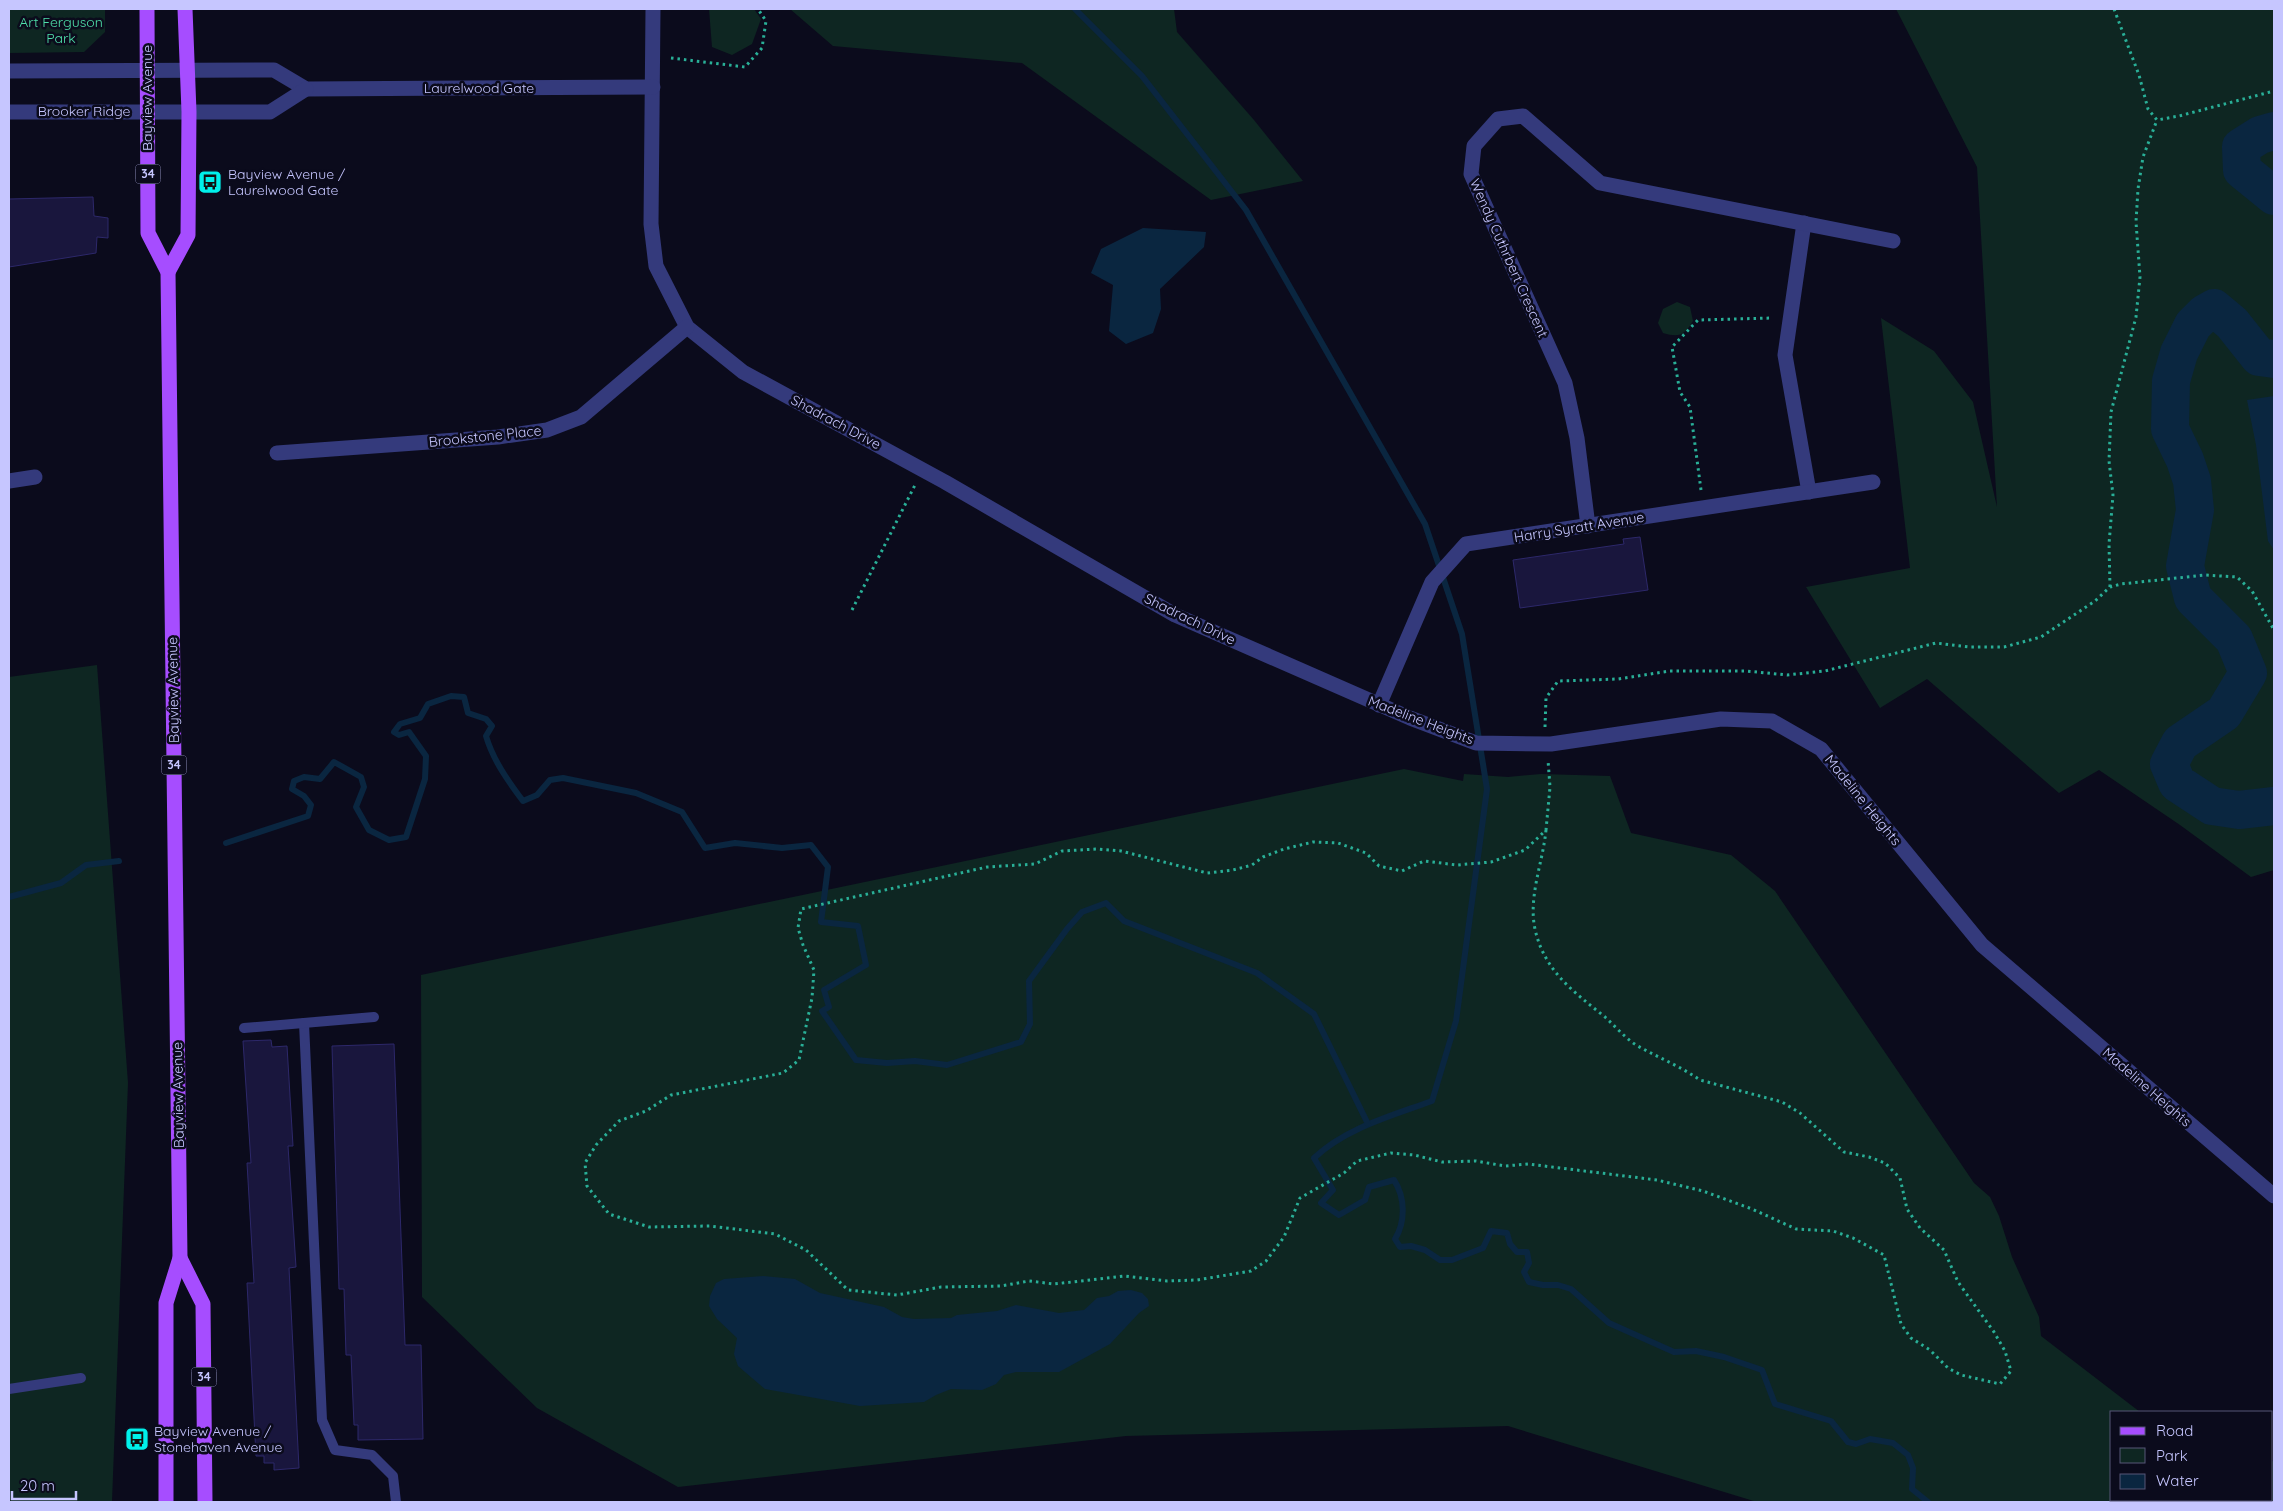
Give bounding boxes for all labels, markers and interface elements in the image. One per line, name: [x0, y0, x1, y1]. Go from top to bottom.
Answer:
park label: Art Ferguson Park: [19, 13, 103, 47]
street label: Bayview Avenue: [138, 45, 156, 151]
street label: Laurelwood Gate: [424, 79, 534, 97]
street label: Brooker Ridge: [38, 102, 130, 120]
road number: 34: [136, 164, 160, 183]
place label: Bayview Avenue / Laurelwood Gate: [228, 165, 346, 199]
bus stop icon: Bayview Avenue / Laurelwood Gate: [197, 169, 223, 195]
street label: Wendy Cuthrbert Crescent: [1466, 176, 1552, 340]
street label: Shadrach Drive: [788, 391, 884, 453]
street label: Brookstone Place: [428, 421, 542, 451]
street label: Harry Syratt Avenue: [1512, 508, 1646, 546]
street label: Shadrach Drive: [1141, 589, 1239, 649]
street label: Bayview Avenue: [163, 637, 183, 743]
street label: Madeline Heights: [1366, 692, 1476, 748]
street label: Madeline Heights: [1821, 751, 1905, 849]
road number: 34: [162, 756, 186, 774]
street label: Bayview Avenue: [168, 1042, 188, 1148]
street label: Madeline Heights: [2099, 1044, 2195, 1130]
road number: 34: [192, 1368, 216, 1386]
legend: [2110, 1411, 2273, 1501]
text: Road: [2156, 1421, 2193, 1440]
place label: Bayview Avenue / Stonehaven Avenue: [154, 1422, 282, 1456]
bus stop icon: Bayview Avenue / Stonehaven Avenue: [124, 1426, 150, 1452]
text: Park: [2156, 1446, 2188, 1465]
scale bar: [12, 1468, 76, 1500]
text: Water: [2156, 1471, 2199, 1490]
text: 20 m: [20, 1476, 55, 1495]

